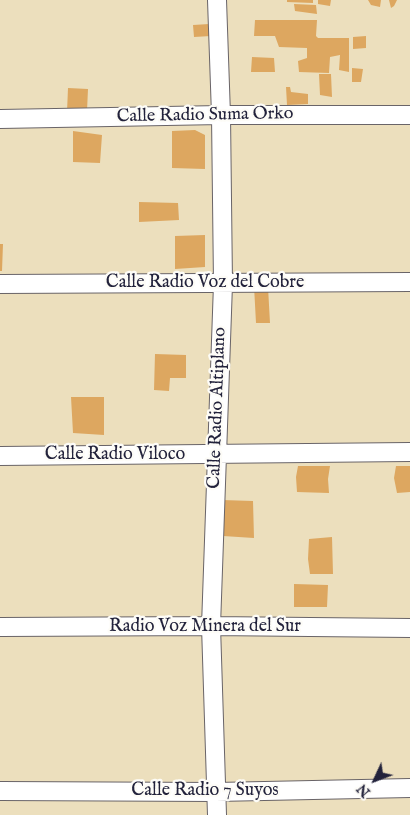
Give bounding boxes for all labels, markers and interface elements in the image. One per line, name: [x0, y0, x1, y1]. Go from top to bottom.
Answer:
street label: Calle Radio Suma Orko: [116, 104, 294, 128]
street label: Calle Radio Voz del Cobre: [106, 272, 304, 294]
street label: Calle Radio Altiplano: [204, 327, 232, 489]
street label: Calle Radio Viloco: [45, 444, 185, 466]
street label: Radio Voz Minera del Sur: [109, 616, 301, 638]
north arrow: [350, 755, 400, 805]
street label: Calle Radio 7 Suyos: [131, 780, 279, 802]
text: N: [353, 780, 375, 801]

